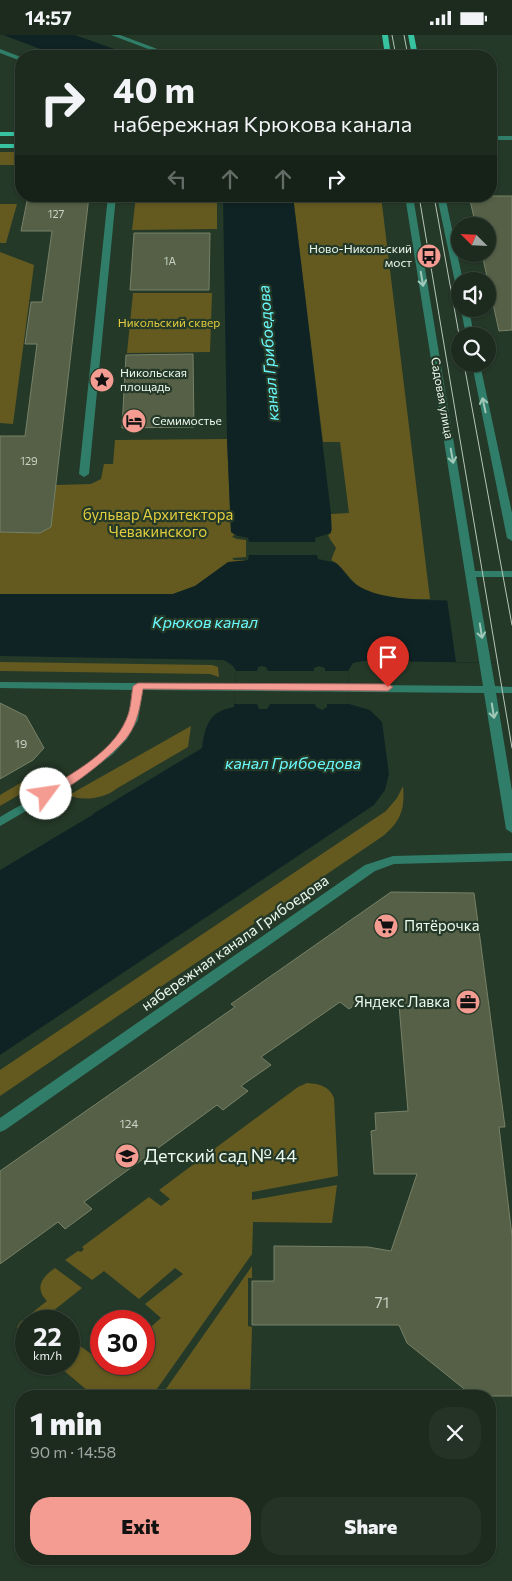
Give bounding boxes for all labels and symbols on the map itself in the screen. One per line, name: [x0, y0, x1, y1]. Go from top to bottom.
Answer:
house number: 127: [48, 207, 64, 220]
north arrow: [451, 217, 496, 263]
place label: Ново-Никольский мост: [309, 241, 412, 269]
bus stop icon: Ново-Никольский мост: [416, 243, 442, 269]
house number: 1А: [164, 254, 177, 267]
one-way arrow: [418, 271, 428, 287]
water label: канал Грибоедова: [253, 284, 282, 422]
park label: Никольский сквер: [118, 315, 220, 329]
street label: Садовая улица: [429, 356, 457, 440]
place label: Никольская площадь: [120, 365, 187, 393]
place icon: Никольская площадь: [89, 367, 115, 393]
one-way arrow: [479, 397, 489, 413]
hotel icon: Семимостье: [121, 408, 147, 434]
place label: Семимостье: [152, 413, 222, 427]
one-way arrow: [448, 448, 458, 464]
house number: 129: [20, 454, 38, 467]
park label: бульвар Архитектора Чевакинского: [83, 505, 233, 540]
water label: Крюков канал: [152, 612, 258, 631]
one-way arrow: [476, 623, 486, 639]
pin: [367, 636, 409, 687]
one-way arrow: [489, 702, 499, 718]
house number: 19: [15, 736, 27, 750]
water label: канал Грибоедова: [225, 753, 361, 772]
position arrow: [19, 767, 71, 819]
street label: набережная канала Грибоедова: [137, 870, 332, 1014]
supermarket icon: Пятёрочка: [373, 913, 399, 939]
place label: Пятёрочка: [404, 916, 479, 934]
office icon: Яндекс Лавка: [455, 989, 481, 1015]
place label: Яндекс Лавка: [354, 992, 450, 1010]
house number: 124: [120, 1116, 138, 1130]
school or university icon: Детский сад № 44: [114, 1143, 140, 1169]
place label: Детский сад № 44: [144, 1144, 297, 1166]
house number: 71: [375, 1293, 389, 1311]
speed limit sign: 30: [90, 1310, 155, 1375]

